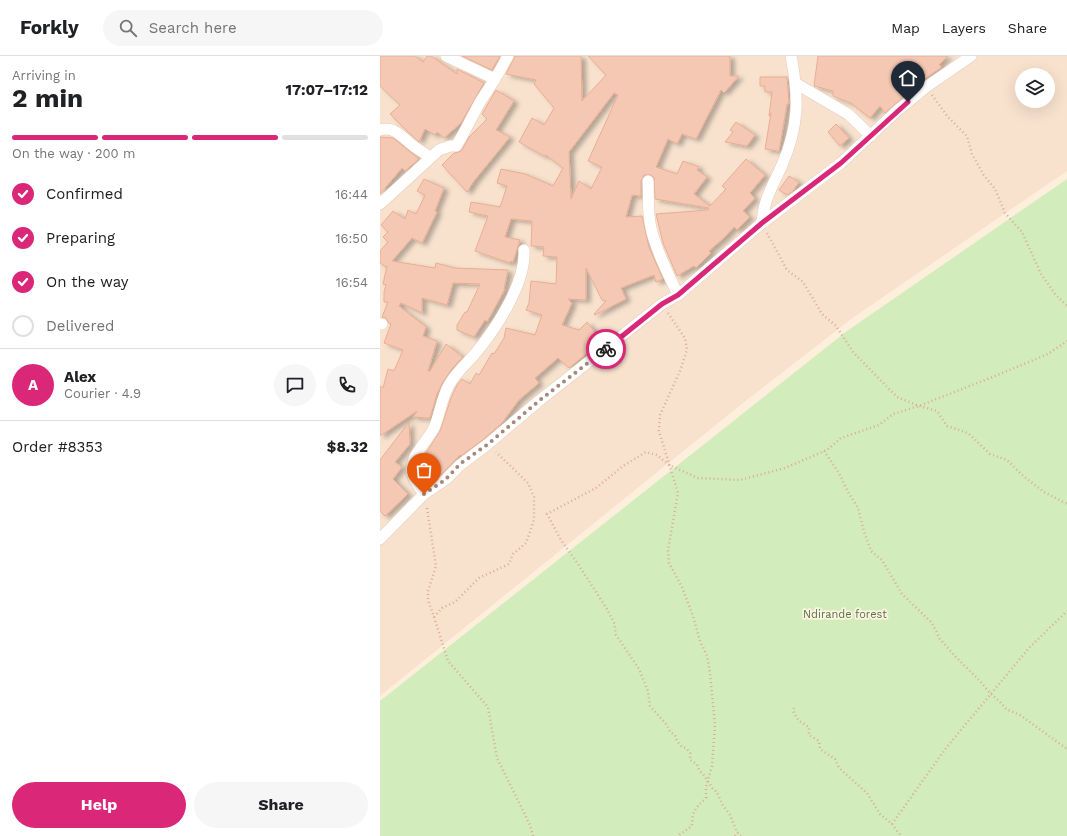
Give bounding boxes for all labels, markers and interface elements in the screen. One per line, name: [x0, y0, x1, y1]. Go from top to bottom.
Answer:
search box: [103, 10, 383, 46]
text: Forkly: [20, 16, 79, 39]
icon: search: [117, 17, 139, 39]
text: Search here: [149, 19, 237, 37]
text: Map: [891, 20, 920, 36]
text: Layers: [942, 20, 986, 36]
text: Share: [1008, 20, 1047, 36]
pin: [891, 61, 925, 102]
icon: home: [897, 67, 919, 89]
text: Arriving in: [12, 68, 76, 83]
map controls: [1015, 68, 1055, 108]
button: layers: [1015, 68, 1055, 108]
text: 17:07–17:12: [286, 81, 368, 99]
text: 2 min: [12, 83, 83, 113]
text: On the way · 200 m: [12, 146, 136, 161]
icon: check: [12, 183, 34, 205]
text: Confirmed: [46, 185, 123, 203]
text: 16:44: [335, 187, 368, 202]
icon: check: [12, 227, 34, 249]
text: Preparing: [46, 229, 115, 247]
text: 16:50: [336, 231, 368, 246]
icon: check: [12, 271, 34, 293]
text: On the way: [46, 273, 128, 291]
text: 16:54: [336, 275, 368, 290]
text: Delivered: [46, 317, 114, 335]
courier: [586, 329, 626, 369]
icon: bike: [595, 338, 617, 360]
button: chat: [274, 364, 316, 406]
button: phone: [326, 364, 368, 406]
text: Alex: [64, 368, 96, 386]
text: A: [28, 376, 38, 394]
text: Courier · 4.9: [64, 386, 141, 401]
text: Order #8353: [12, 438, 103, 456]
text: $8.32: [327, 438, 368, 456]
pin: [407, 453, 441, 494]
icon: bag: [413, 459, 435, 481]
park label: Ndirande forest: [803, 608, 887, 621]
button: Help: [12, 782, 186, 828]
button: Share: [194, 782, 368, 828]

